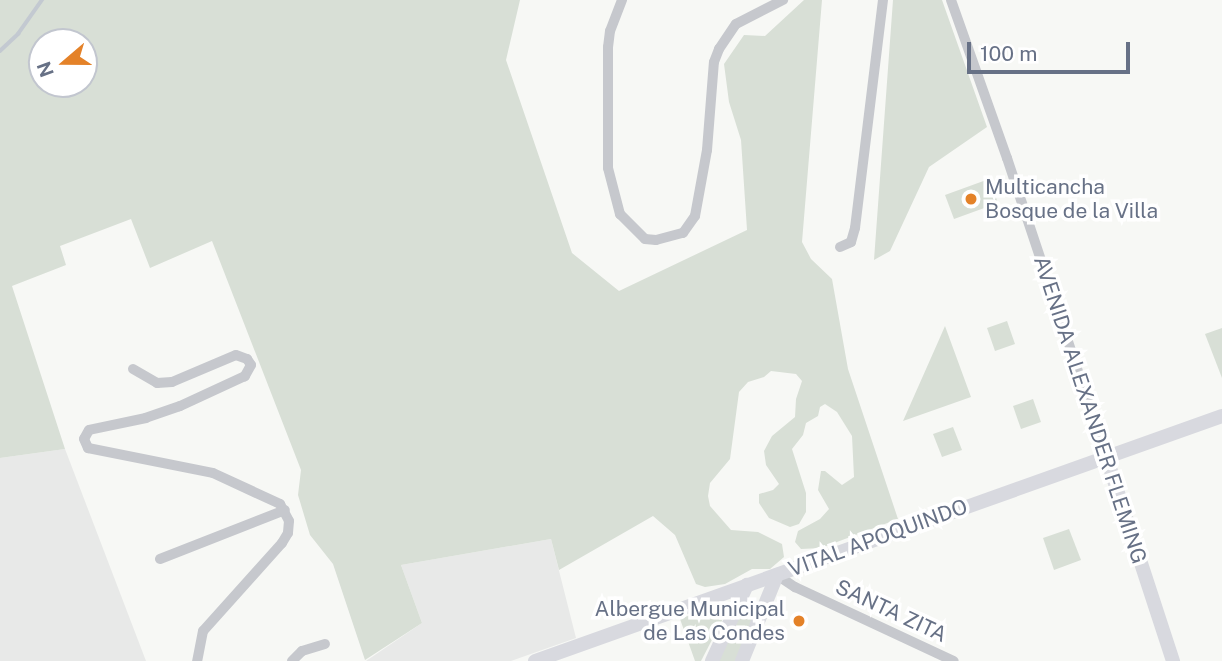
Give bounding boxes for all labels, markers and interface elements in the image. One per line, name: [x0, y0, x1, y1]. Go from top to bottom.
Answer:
north arrow: [28, 28, 98, 98]
scale bar: [970, 28, 1133, 72]
text: 100 m: [980, 41, 1037, 66]
text: N: [32, 59, 58, 80]
place label: Multicancha Bosque de la Villa: [985, 174, 1159, 224]
marker: Multicancha Bosque de la Villa: [963, 191, 979, 207]
street label: AVENIDA ALEXANDER FLEMING: [1028, 253, 1152, 567]
street label: VITAL APOQUINDO: [785, 494, 971, 582]
street label: SANTA ZITA: [831, 574, 951, 648]
place label: Albergue Municipal de Las Condes: [594, 596, 785, 646]
marker: Albergue Municipal de Las Condes: [791, 613, 807, 629]

